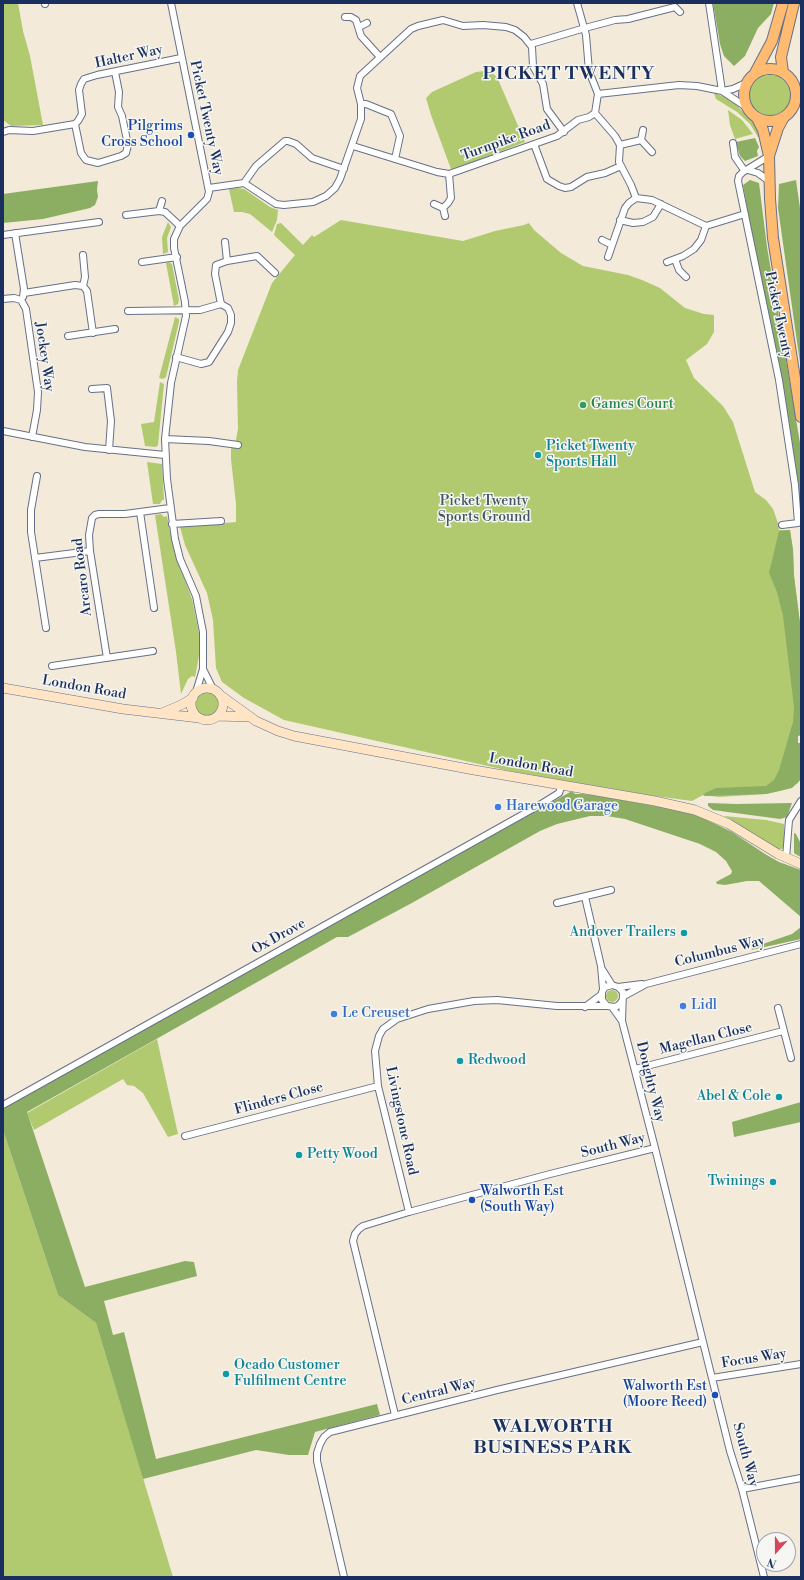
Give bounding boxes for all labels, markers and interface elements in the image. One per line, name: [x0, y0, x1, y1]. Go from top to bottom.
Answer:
street label: Halter Way: [94, 42, 164, 72]
street label: Picket Twenty Way: [186, 59, 226, 177]
district label: PICKET TWENTY: [483, 64, 655, 86]
street label: Turnpike Road: [459, 117, 553, 165]
place label: Pilgrims Cross School: [101, 119, 183, 152]
marker: Pilgrims Cross School: [186, 130, 196, 140]
street label: Picket Twenty: [761, 270, 795, 360]
street label: Jockey Way: [31, 321, 57, 393]
place label: Games Court: [591, 397, 674, 413]
marker: Games Court: [578, 400, 588, 410]
place label: Picket Twenty Sports Hall: [546, 439, 635, 472]
marker: Picket Twenty Sports Hall: [533, 450, 543, 460]
park label: Picket Twenty Sports Ground: [438, 494, 530, 526]
street label: Arcaro Road: [70, 537, 96, 617]
street label: London Road: [41, 672, 127, 704]
street label: London Road: [488, 750, 574, 782]
place label: Harewood Garage: [506, 799, 618, 815]
marker: Harewood Garage: [493, 802, 503, 812]
street label: Ox Drove: [249, 915, 309, 959]
place label: Andover Trailers: [569, 925, 676, 941]
marker: Andover Trailers: [679, 928, 689, 938]
street label: Columbus Way: [673, 933, 767, 971]
place label: Lidl: [691, 998, 717, 1014]
marker: Lidl: [678, 1001, 688, 1011]
place label: Le Creuset: [342, 1006, 410, 1022]
marker: Le Creuset: [329, 1009, 339, 1019]
street label: Magellan Close: [658, 1019, 754, 1059]
street label: Doughty Way: [632, 1040, 668, 1124]
place label: Redwood: [468, 1053, 526, 1069]
marker: Redwood: [455, 1056, 465, 1066]
street label: Livingstone Road: [381, 1065, 421, 1177]
street label: Flinders Close: [233, 1079, 325, 1119]
place label: Abel & Cole: [697, 1089, 771, 1105]
marker: Abel & Cole: [774, 1092, 784, 1102]
street label: South Way: [579, 1130, 647, 1162]
place label: Petty Wood: [307, 1147, 378, 1163]
marker: Petty Wood: [294, 1150, 304, 1160]
place label: Twinings: [707, 1174, 765, 1190]
marker: Twinings: [768, 1177, 778, 1187]
place label: Walworth Est (South Way): [480, 1184, 564, 1216]
marker: Walworth Est (South Way): [467, 1195, 477, 1205]
street label: Focus Way: [720, 1346, 788, 1372]
place label: Ocado Customer Fulfilment Centre: [234, 1358, 346, 1390]
marker: Ocado Customer Fulfilment Centre: [221, 1369, 231, 1379]
street label: Central Way: [400, 1375, 478, 1409]
place label: Walworth Est (Moore Reed): [623, 1379, 707, 1412]
marker: Walworth Est (Moore Reed): [710, 1390, 720, 1400]
district label: WALWORTH BUSINESS PARK: [473, 1417, 633, 1460]
street label: South Way: [728, 1421, 762, 1489]
north arrow: [756, 1532, 796, 1572]
text: N: [765, 1554, 779, 1570]

